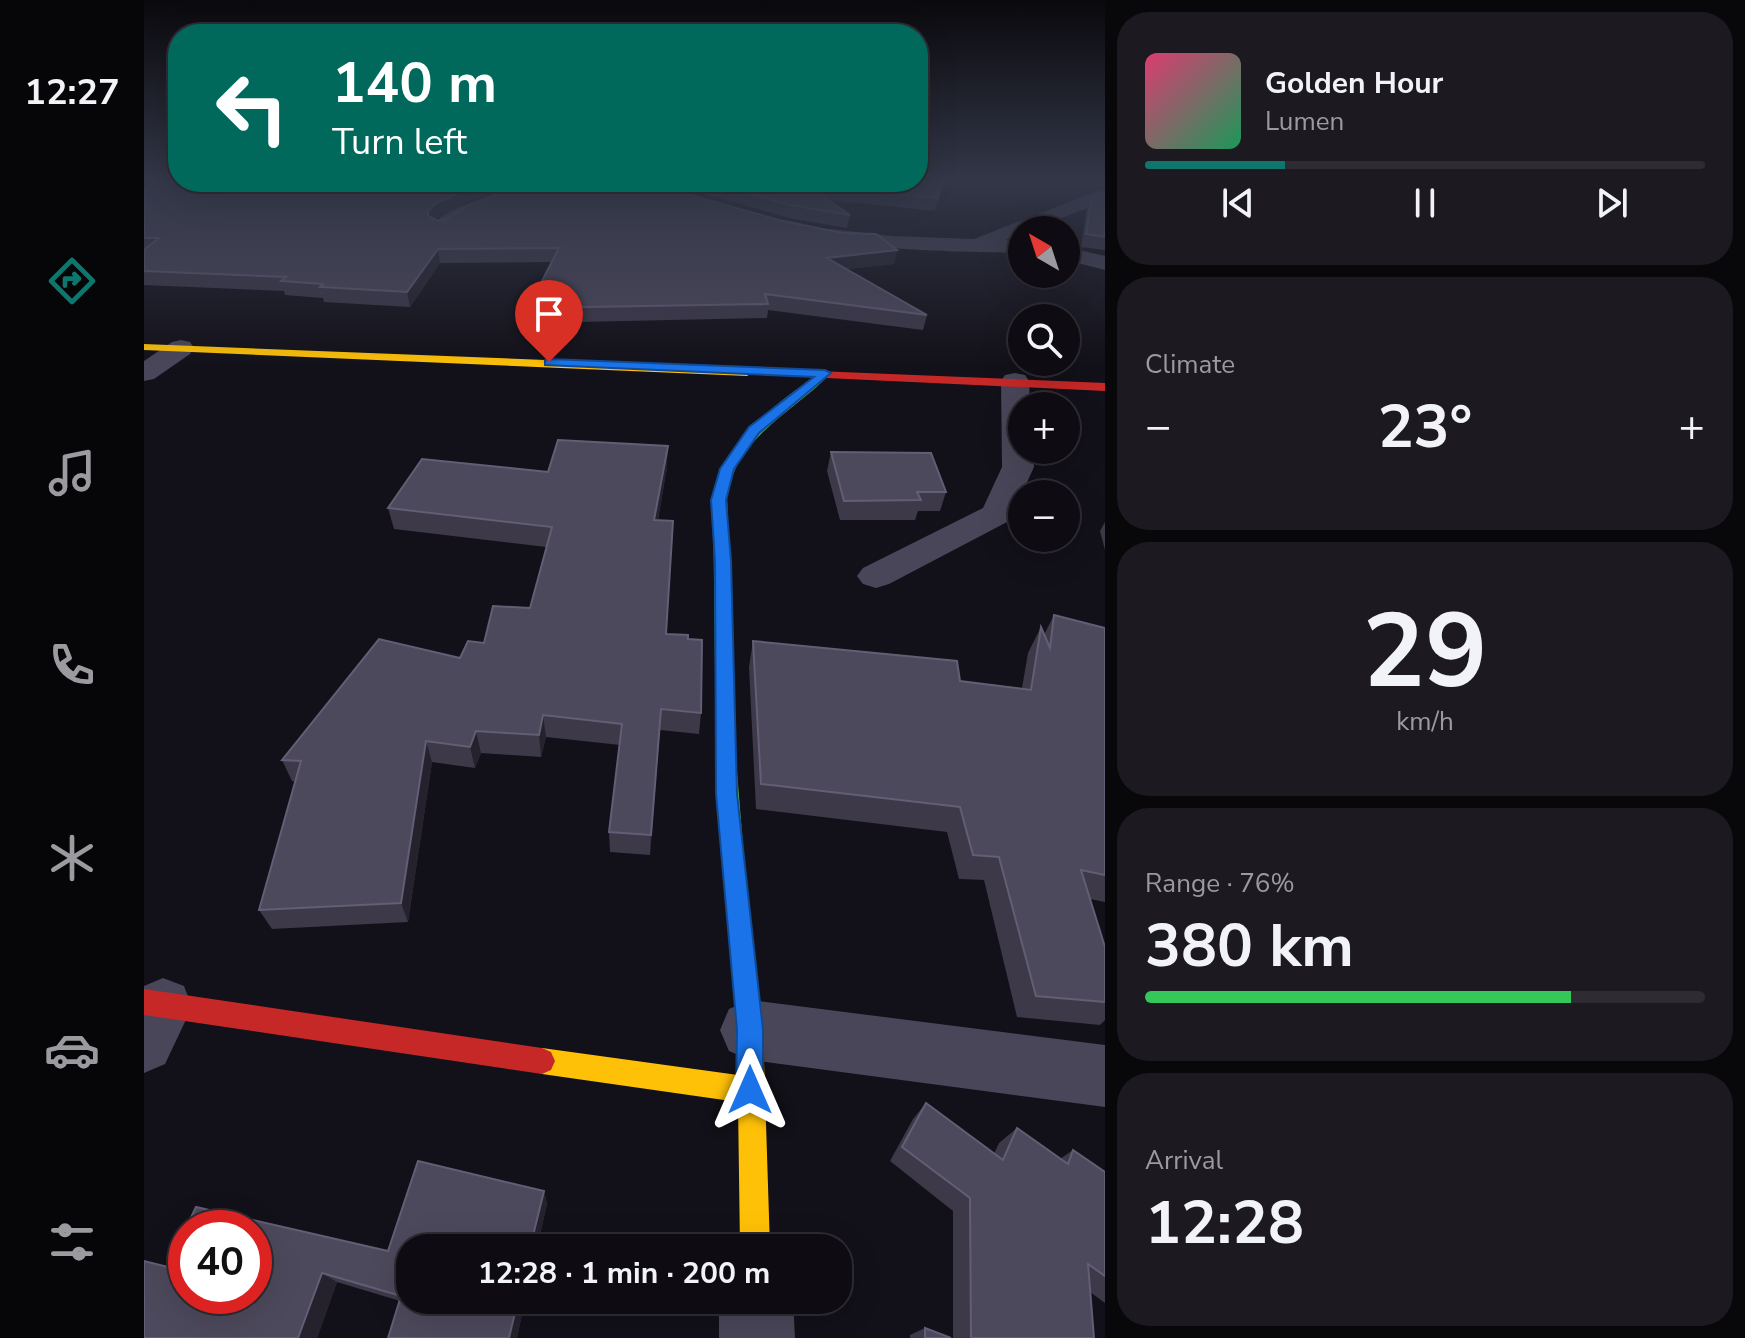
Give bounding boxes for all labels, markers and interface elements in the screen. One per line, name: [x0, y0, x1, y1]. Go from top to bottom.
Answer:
text: 140 m: [332, 45, 497, 122]
icon: left: [200, 56, 304, 160]
text: Golden Hour: [1265, 63, 1443, 104]
text: 12:27: [24, 68, 120, 117]
text: Lumen: [1265, 104, 1344, 139]
text: Turn left: [332, 118, 467, 167]
icon: previous: [1216, 181, 1260, 225]
icon: pause: [1403, 181, 1447, 225]
icon: next: [1590, 181, 1634, 225]
north arrow: [1008, 216, 1080, 288]
map controls: [1008, 216, 1080, 552]
icon: directions: [44, 253, 100, 309]
pin: [515, 280, 583, 362]
icon: arrive: [527, 292, 571, 336]
button: search: [1008, 304, 1080, 376]
text: Climate: [1145, 347, 1235, 382]
text: 23°: [1378, 386, 1472, 468]
button: +: [1008, 392, 1080, 464]
text: −: [1145, 397, 1171, 457]
text: +: [1679, 397, 1705, 457]
icon: music: [44, 445, 100, 501]
button: −: [1008, 480, 1080, 552]
text: 29: [1363, 581, 1487, 723]
icon: phone: [44, 637, 100, 693]
text: km/h: [1396, 704, 1454, 739]
icon: climate: [44, 830, 100, 886]
text: Range · 76%: [1145, 866, 1295, 901]
text: 380 km: [1145, 905, 1354, 987]
icon: car: [44, 1022, 100, 1078]
position arrow: [708, 1048, 792, 1132]
text: Arrival: [1145, 1143, 1223, 1178]
text: 12:28: [1145, 1182, 1304, 1264]
speed limit sign: 40: [168, 1210, 272, 1314]
icon: filters: [44, 1214, 100, 1270]
text: 12:28 · 1 min · 200 m: [478, 1253, 770, 1294]

